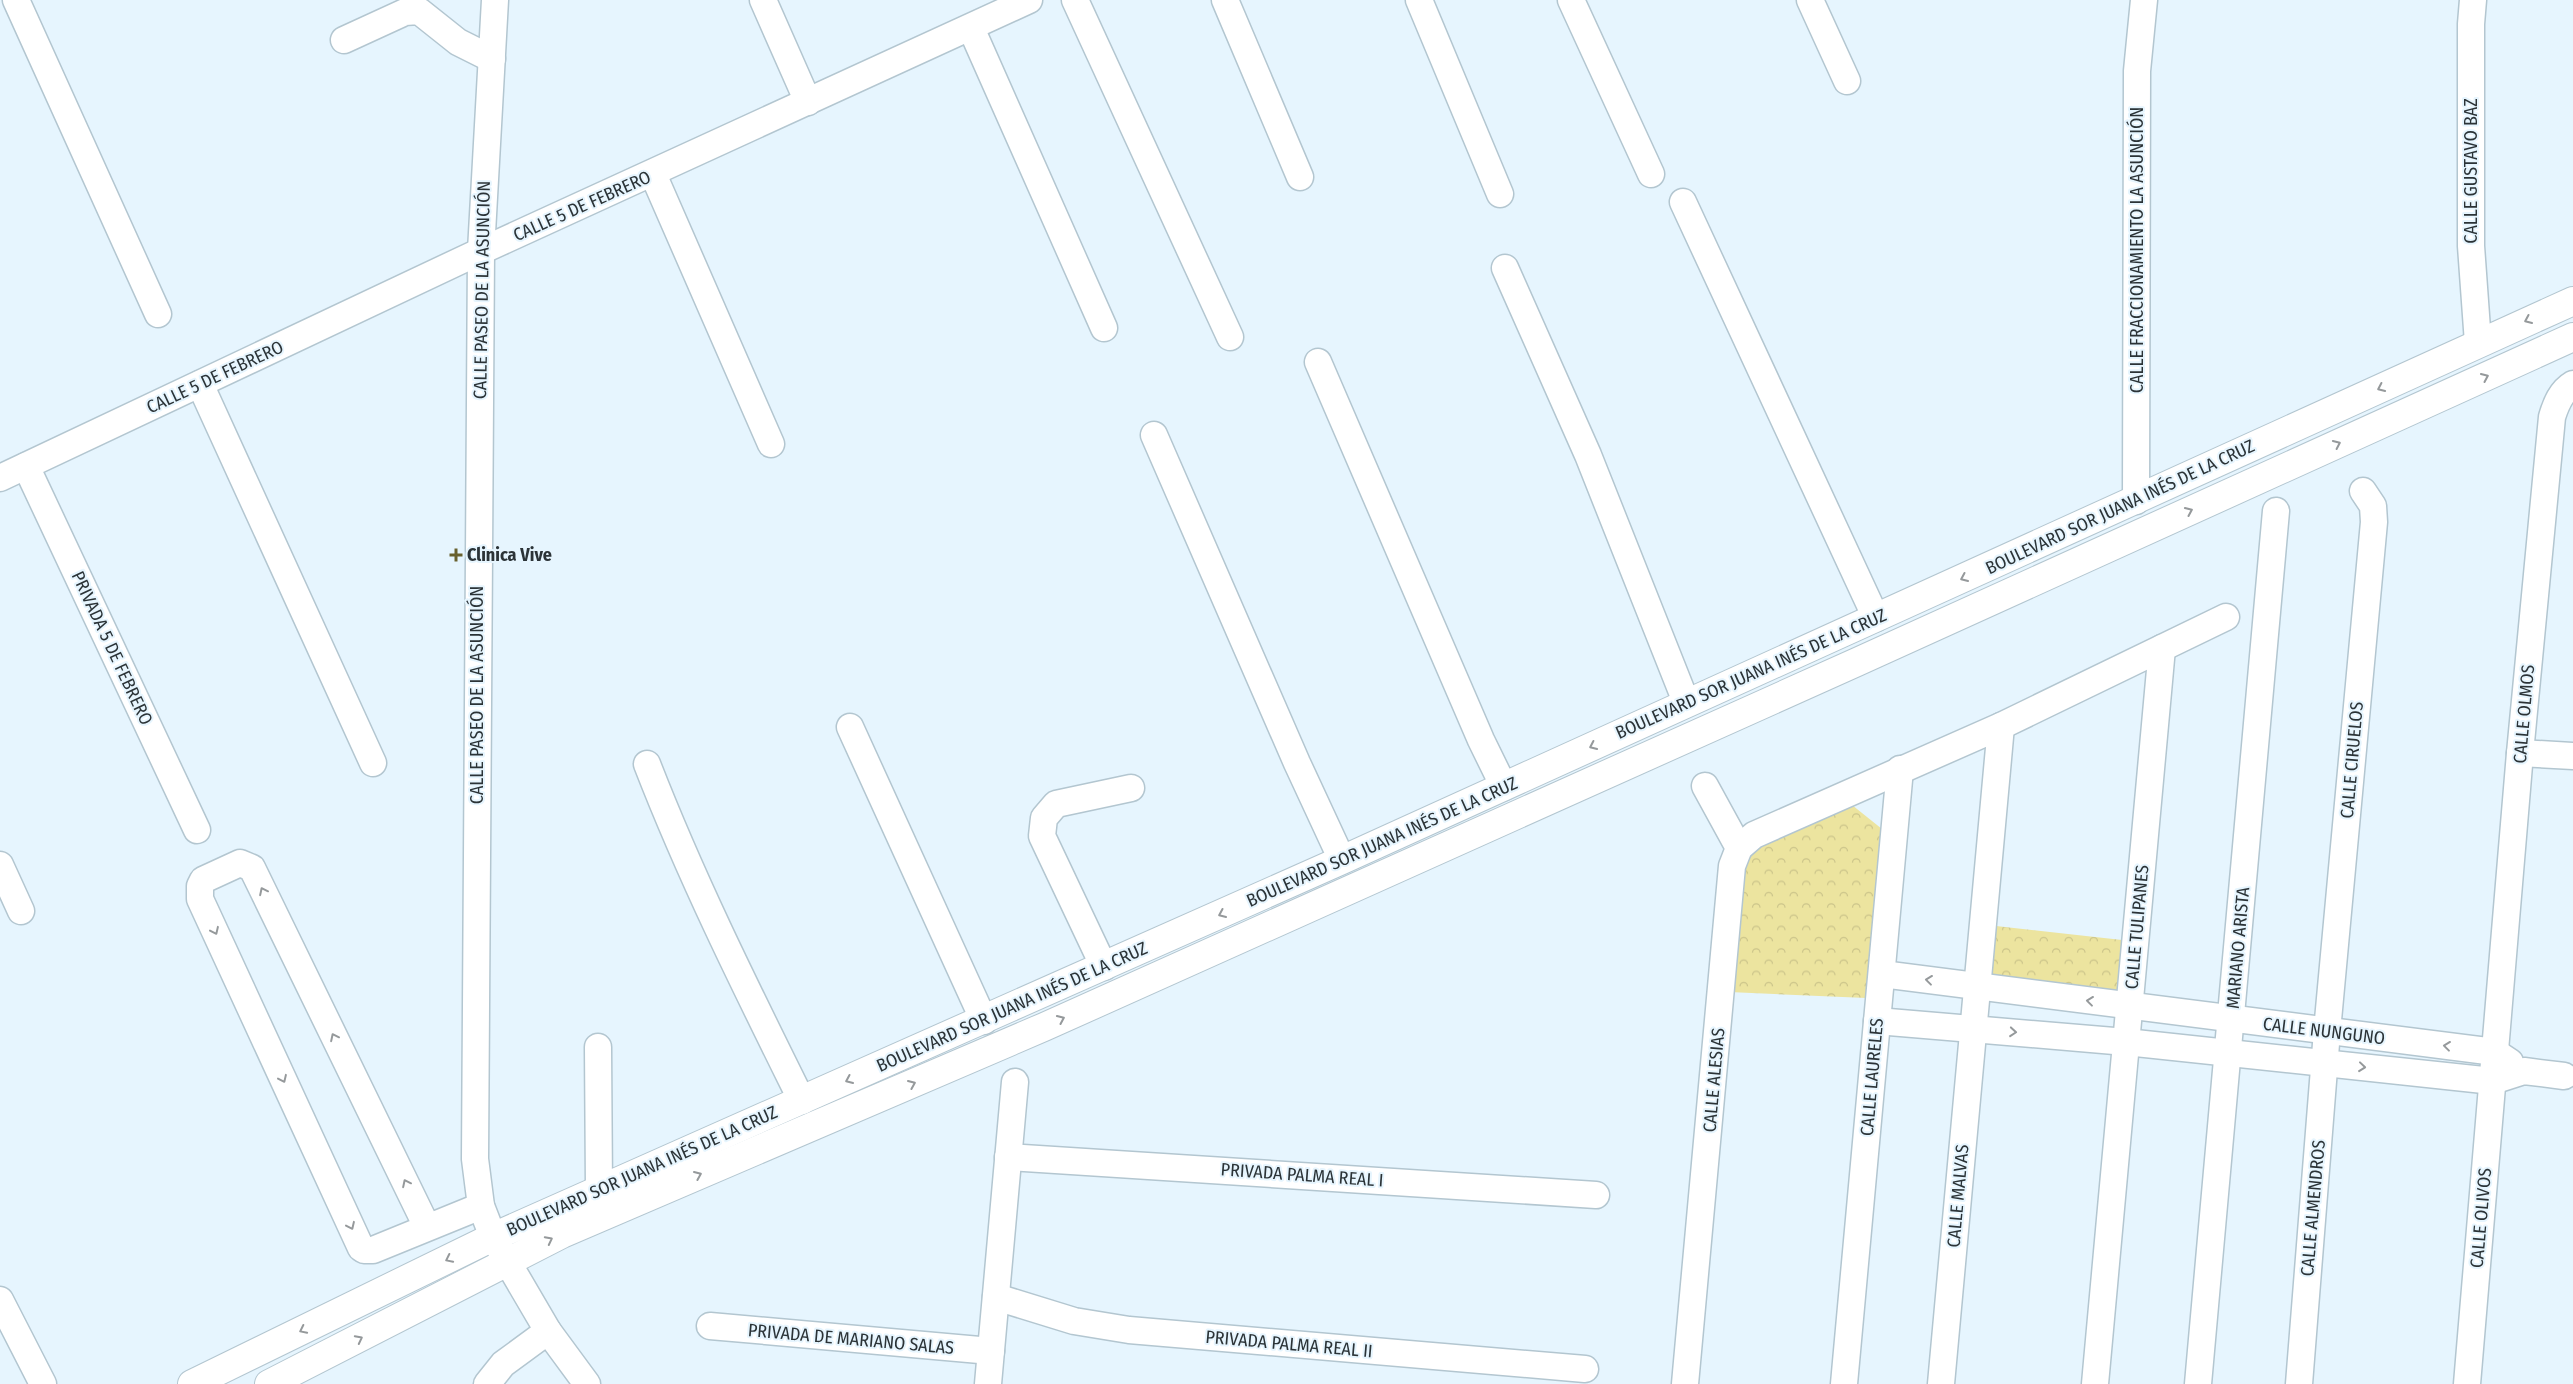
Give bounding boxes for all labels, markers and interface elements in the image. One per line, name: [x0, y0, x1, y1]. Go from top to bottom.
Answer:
street label: CALLE GUSTAVO BAZ: [2460, 98, 2482, 244]
street label: CALLE FRACCIONAMIENTO LA ASUNCIÓN: [2126, 107, 2148, 393]
street label: CALLE 5 DE FEBRERO: [510, 166, 654, 246]
street label: CALLE PASEO DE LA ASUNCIÓN: [469, 181, 495, 399]
one-way arrow: [2524, 314, 2533, 325]
street label: CALLE 5 DE FEBRERO: [143, 336, 287, 418]
one-way arrow: [2480, 373, 2489, 383]
one-way arrow: [2377, 381, 2386, 391]
street label: BOULEVARD SOR JUANA INÉS DE LA CRUZ: [1982, 434, 2258, 579]
one-way arrow: [2332, 440, 2341, 451]
one-way arrow: [2184, 507, 2193, 518]
place label: Clinica Vive: [467, 544, 552, 566]
marker: Clinica Vive: [449, 548, 463, 562]
street label: PRIVADA 5 DE FEBRERO: [67, 568, 157, 728]
one-way arrow: [1960, 572, 1969, 583]
street label: CALLE PASEO DE LA ASUNCIÓN: [466, 586, 488, 804]
street label: BOULEVARD SOR JUANA INÉS DE LA CRUZ: [1612, 603, 1890, 744]
street label: CALLE OLMOS: [2509, 664, 2539, 764]
street label: CALLE CIRUELOS: [2336, 701, 2368, 819]
one-way arrow: [1589, 739, 1598, 749]
street label: BOULEVARD SOR JUANA INÉS DE LA CRUZ: [1243, 771, 1521, 912]
street label: CALLE TULIPANES: [2121, 864, 2153, 990]
street label: MARIANO ARISTA: [2222, 886, 2254, 1010]
one-way arrow: [259, 887, 269, 896]
one-way arrow: [1218, 908, 1227, 919]
one-way arrow: [208, 926, 219, 935]
street label: BOULEVARD SOR JUANA INÉS DE LA CRUZ: [873, 936, 1151, 1077]
one-way arrow: [1925, 975, 1933, 986]
one-way arrow: [2086, 996, 2094, 1007]
street label: CALLE NUNGUNO: [2262, 1013, 2386, 1049]
one-way arrow: [1056, 1015, 1065, 1025]
street label: CALLE LAURELES: [1856, 1017, 1888, 1137]
street label: CALLE ALESIAS: [1698, 1027, 1730, 1133]
one-way arrow: [2009, 1027, 2017, 1038]
one-way arrow: [330, 1033, 340, 1042]
one-way arrow: [2442, 1041, 2450, 1052]
one-way arrow: [2358, 1061, 2366, 1072]
one-way arrow: [845, 1073, 854, 1084]
one-way arrow: [276, 1074, 287, 1083]
one-way arrow: [907, 1079, 916, 1090]
street label: BOULEVARD SOR JUANA INÉS DE LA CRUZ: [503, 1100, 781, 1241]
street label: CALLE ALMENDROS: [2296, 1139, 2330, 1277]
street label: CALLE MALVAS: [1943, 1143, 1973, 1249]
street label: PRIVADA PALMA REAL I: [1220, 1158, 1384, 1192]
street label: CALLE OLIVOS: [2466, 1167, 2496, 1269]
one-way arrow: [693, 1171, 702, 1182]
one-way arrow: [402, 1179, 412, 1188]
one-way arrow: [345, 1221, 355, 1230]
one-way arrow: [544, 1236, 553, 1246]
one-way arrow: [445, 1253, 454, 1263]
street label: PRIVADA DE MARIANO SALAS: [747, 1319, 955, 1359]
one-way arrow: [299, 1324, 308, 1334]
street label: PRIVADA PALMA REAL II: [1204, 1326, 1374, 1362]
one-way arrow: [354, 1335, 363, 1345]

